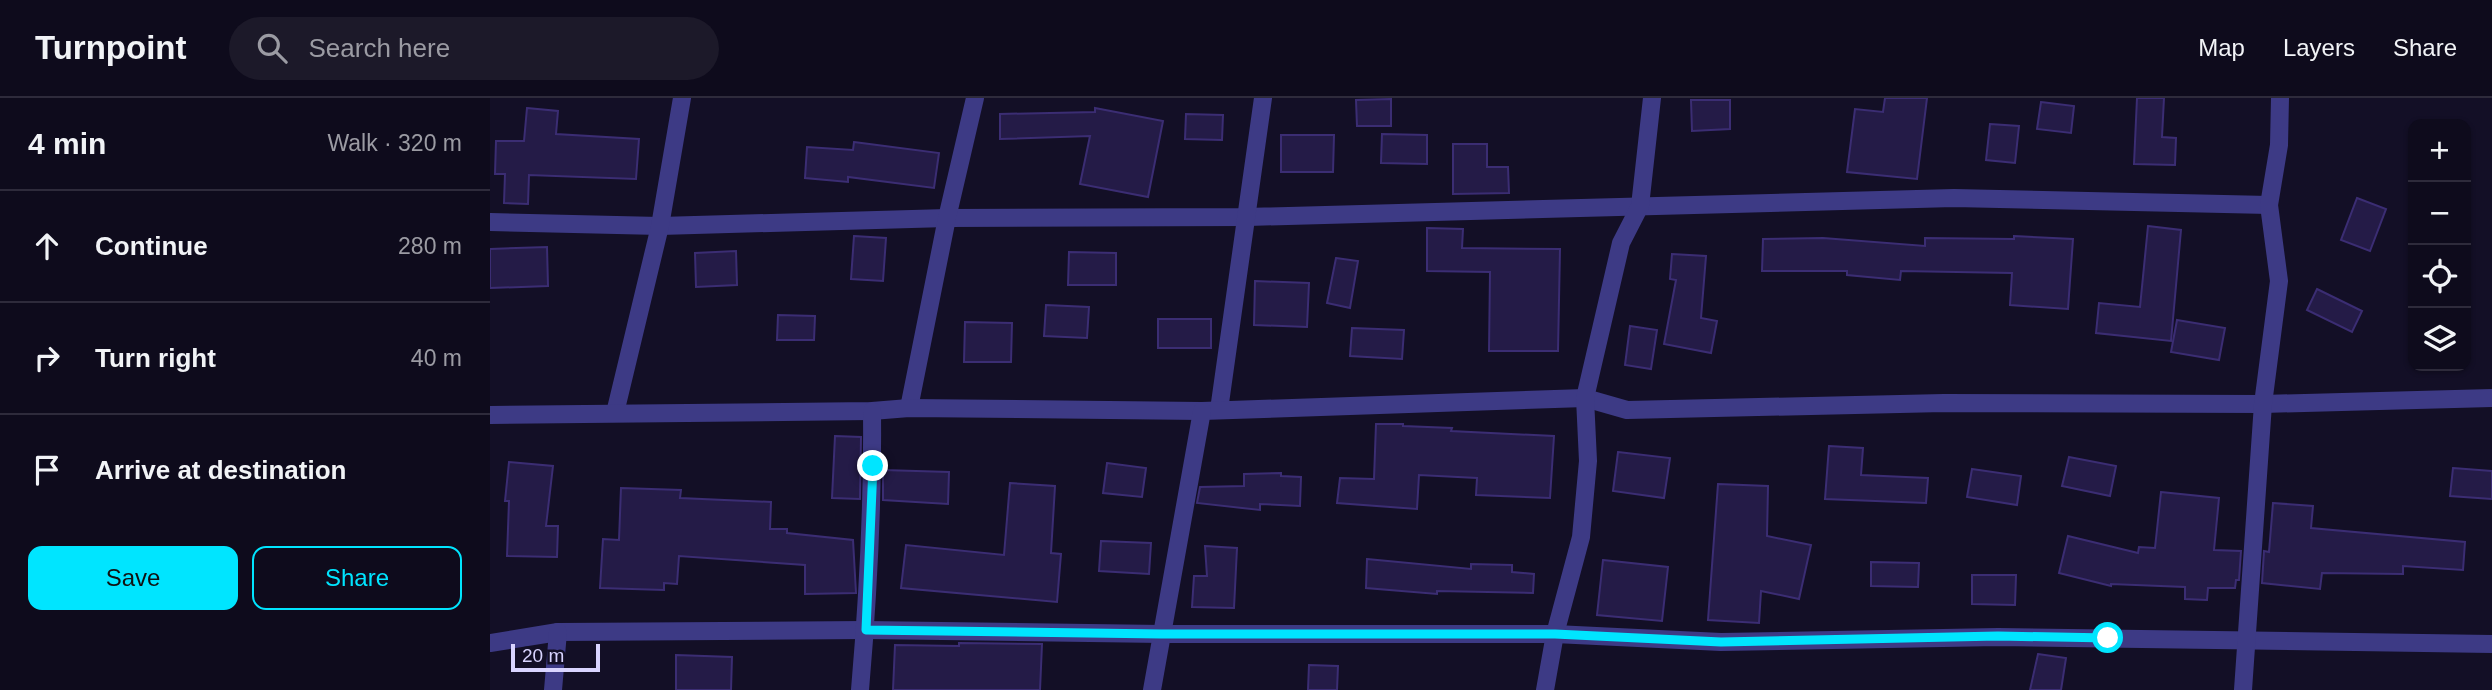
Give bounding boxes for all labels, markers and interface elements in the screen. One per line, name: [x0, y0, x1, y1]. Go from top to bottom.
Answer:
search box: [229, 17, 719, 80]
text: Turnpoint: [35, 29, 187, 66]
icon: search: [253, 29, 291, 67]
text: Search here: [309, 33, 450, 63]
text: Map: [2198, 34, 2245, 61]
text: Layers: [2283, 34, 2355, 61]
text: Share: [2393, 34, 2457, 61]
map controls: [2408, 119, 2471, 371]
button: +: [2408, 119, 2471, 182]
text: 4 min: [28, 127, 106, 160]
text: Walk · 320 m: [327, 130, 462, 156]
button: −: [2408, 182, 2471, 245]
icon: ahead: [28, 227, 66, 265]
text: Continue: [95, 231, 208, 261]
text: 280 m: [398, 233, 462, 259]
button: locate: [2408, 245, 2471, 308]
button: layers: [2408, 308, 2471, 371]
icon: right: [28, 339, 66, 377]
text: Turn right: [95, 343, 216, 373]
text: 40 m: [411, 345, 462, 371]
route end: [857, 450, 888, 481]
icon: arrive: [28, 451, 66, 489]
text: Arrive at destination: [95, 455, 346, 485]
button: Save: [28, 546, 238, 610]
button: Share: [252, 546, 462, 610]
route start: [2092, 622, 2123, 653]
scale bar: [511, 641, 600, 673]
text: 20 m: [522, 645, 564, 666]

